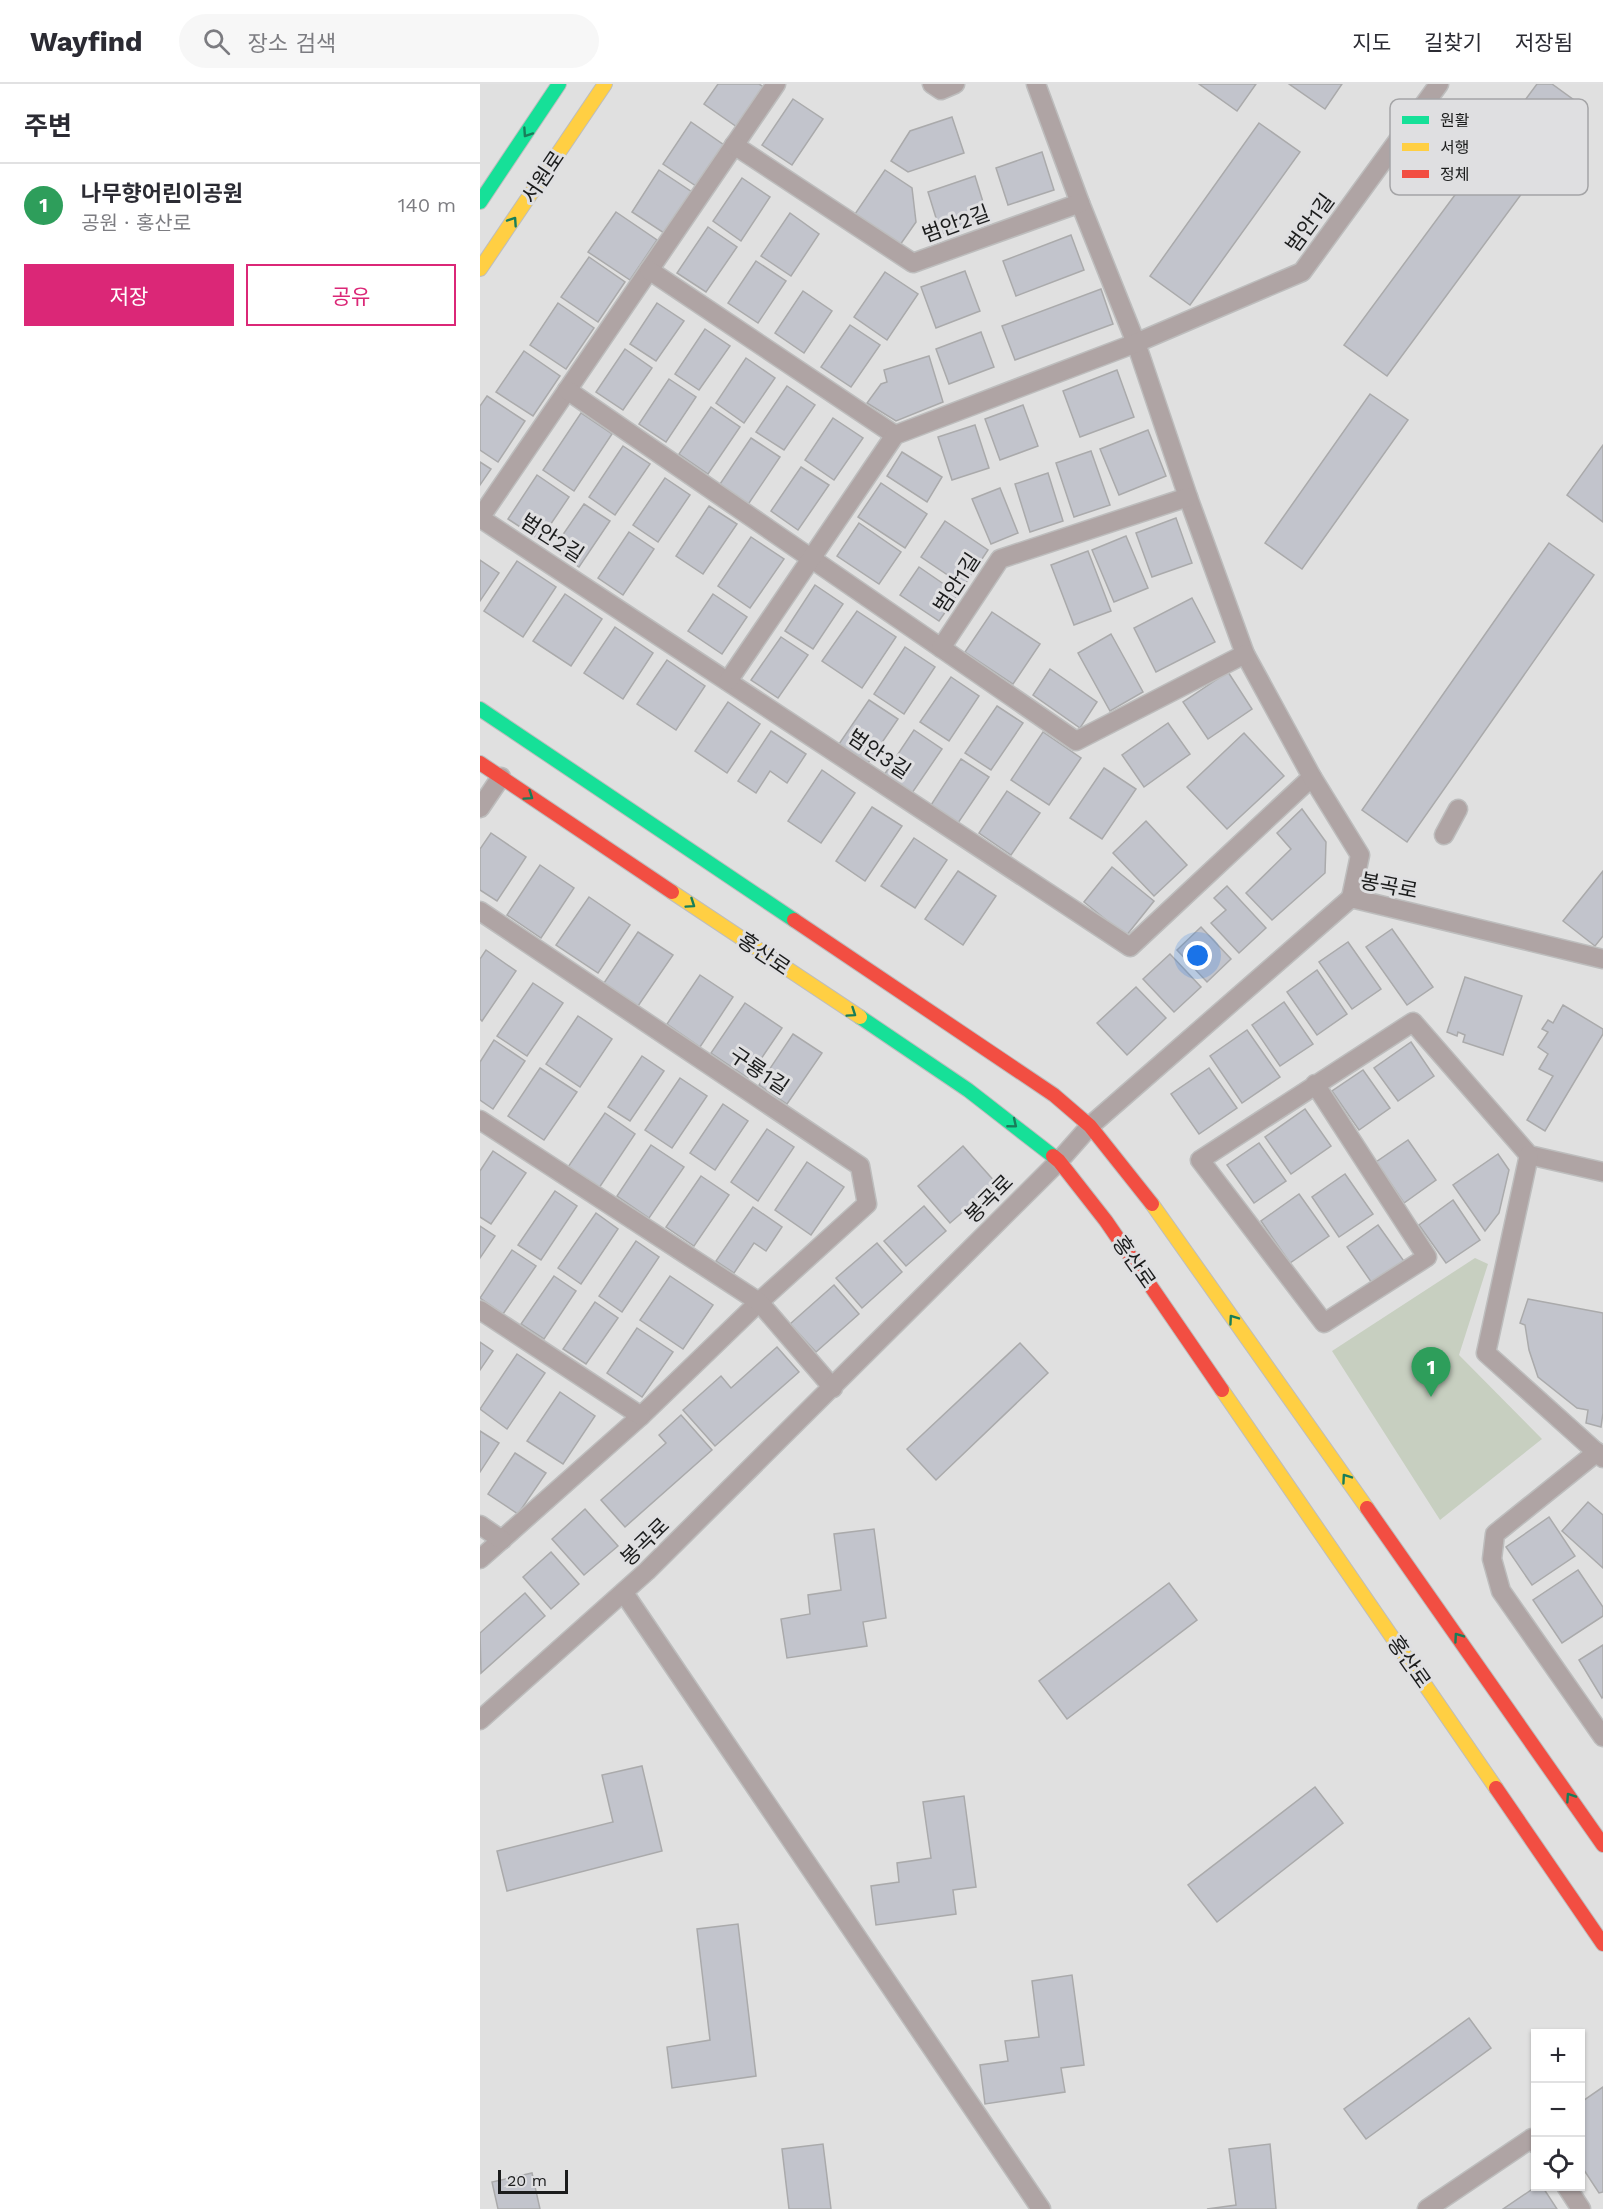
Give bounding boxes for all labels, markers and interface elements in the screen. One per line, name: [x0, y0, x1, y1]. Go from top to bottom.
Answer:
search box: [179, 14, 599, 68]
text: Wayfind: [30, 25, 143, 58]
icon: search: [200, 25, 233, 58]
text: 지도: [1352, 30, 1391, 55]
text: 길찾기: [1424, 30, 1482, 55]
text: 저장됨: [1515, 30, 1573, 55]
text: 장소 검색: [248, 31, 336, 56]
legend: [1390, 99, 1588, 195]
text: 주변: [24, 111, 72, 141]
text: 원활: [1440, 111, 1470, 130]
one-way arrow: [523, 126, 534, 137]
text: 서행: [1440, 138, 1469, 157]
street label: 서원로: [516, 146, 569, 208]
text: 정체: [1440, 165, 1469, 184]
text: 나무향어린이공원: [81, 181, 243, 206]
street label: 범안1길: [1280, 189, 1339, 257]
text: 1: [39, 193, 48, 217]
text: 140 m: [398, 193, 456, 217]
street label: 범안2길: [919, 200, 993, 247]
text: 공원 · 홍산로: [81, 211, 191, 235]
one-way arrow: [506, 217, 517, 228]
button: 저장: [24, 264, 234, 326]
button: 공유: [246, 264, 456, 326]
street label: 범안2길: [516, 508, 589, 567]
street label: 범안1길: [928, 548, 985, 617]
street label: 범안3길: [843, 724, 915, 784]
one-way arrow: [522, 788, 533, 799]
street label: 봉곡로: [1358, 868, 1420, 903]
one-way arrow: [684, 897, 695, 908]
street label: 홍산로: [733, 927, 795, 980]
your location: [1183, 941, 1212, 970]
one-way arrow: [846, 1006, 857, 1017]
street label: 구룡1길: [725, 1042, 794, 1099]
one-way arrow: [1006, 1116, 1017, 1127]
street label: 봉곡로: [959, 1169, 1018, 1228]
street label: 홍산로: [1108, 1231, 1161, 1293]
one-way arrow: [1229, 1314, 1240, 1325]
pin: 1: [1412, 1348, 1450, 1397]
one-way arrow: [1342, 1473, 1353, 1484]
street label: 봉곡로: [615, 1513, 674, 1571]
street label: 홍산로: [1383, 1631, 1436, 1693]
one-way arrow: [1455, 1632, 1466, 1643]
one-way arrow: [1566, 1792, 1577, 1803]
map controls: [1531, 2029, 1585, 2191]
button: +: [1531, 2029, 1585, 2083]
button: −: [1531, 2083, 1585, 2137]
button: locate: [1531, 2137, 1585, 2191]
scale bar: [498, 2167, 568, 2194]
text: 20 m: [507, 2171, 547, 2190]

